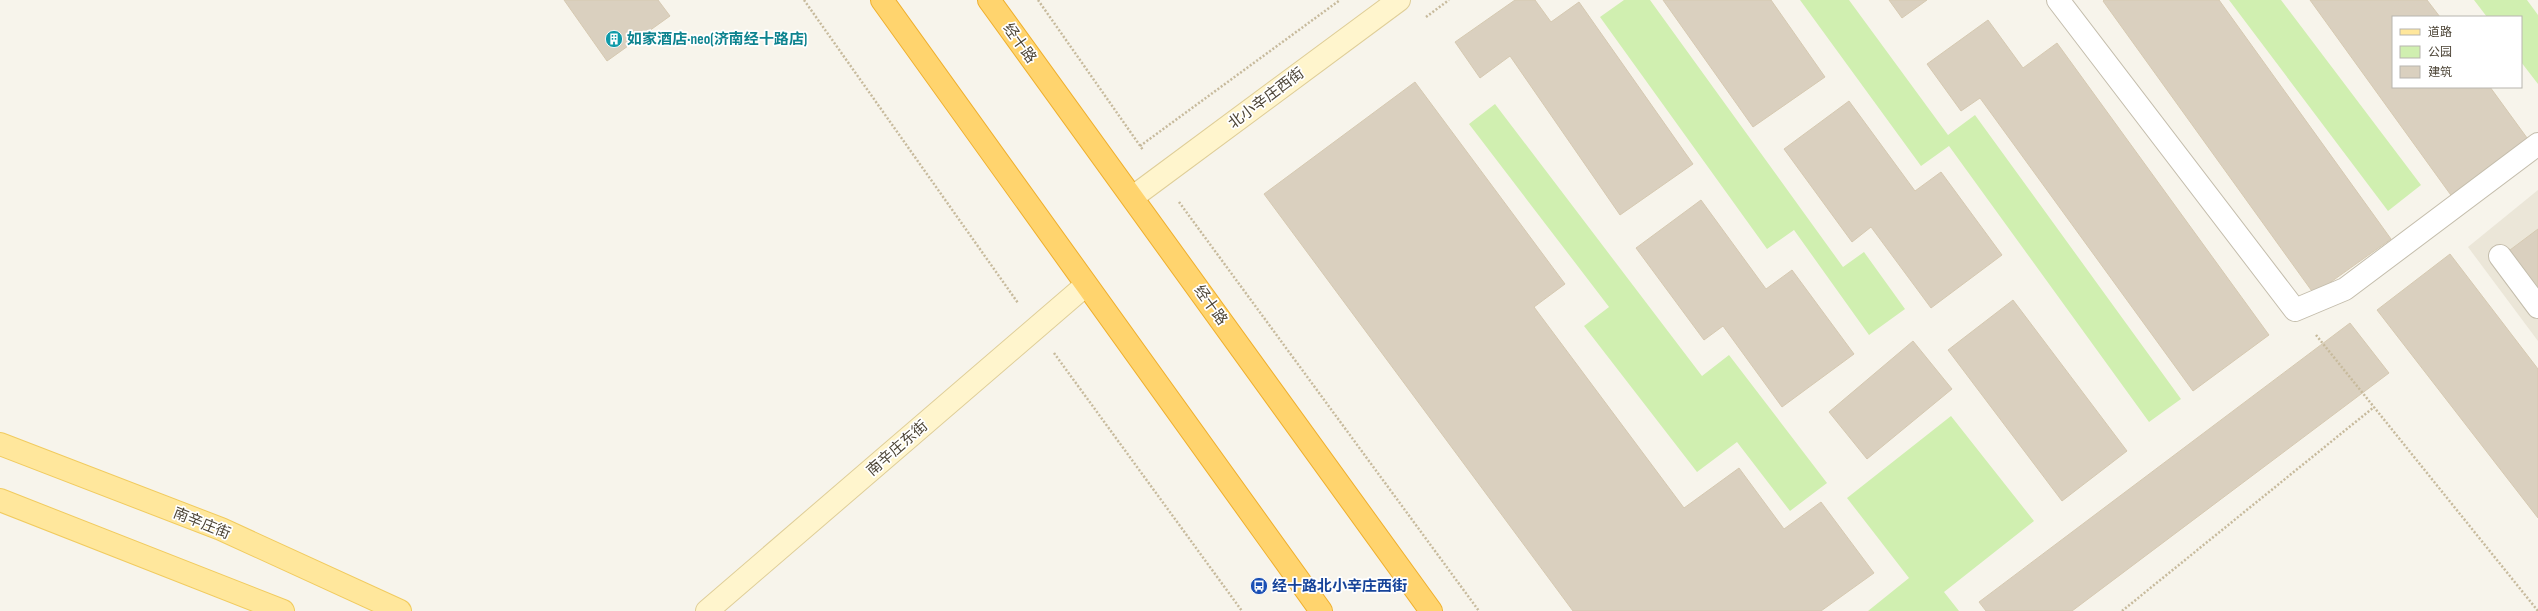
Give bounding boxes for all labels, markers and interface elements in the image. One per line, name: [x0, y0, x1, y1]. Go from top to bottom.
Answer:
legend: [2392, 16, 2522, 88]
street label: 经十路: [999, 20, 1041, 67]
text: 道路: [2428, 25, 2452, 40]
building icon: 如家酒店·neo(济南经十路店): [604, 29, 624, 49]
place label: 如家酒店·neo(济南经十路店): [627, 30, 807, 49]
text: 公园: [2428, 45, 2452, 60]
street label: 北小辛庄西街: [1225, 64, 1308, 133]
text: 建筑: [2428, 65, 2452, 80]
street label: 经十路: [1190, 282, 1232, 329]
street label: 南辛庄东街: [863, 417, 932, 480]
street label: 南辛庄街: [170, 503, 233, 544]
bus stop icon: 经十路北小辛庄西街: [1249, 576, 1269, 596]
place label: 经十路北小辛庄西街: [1272, 577, 1407, 596]

